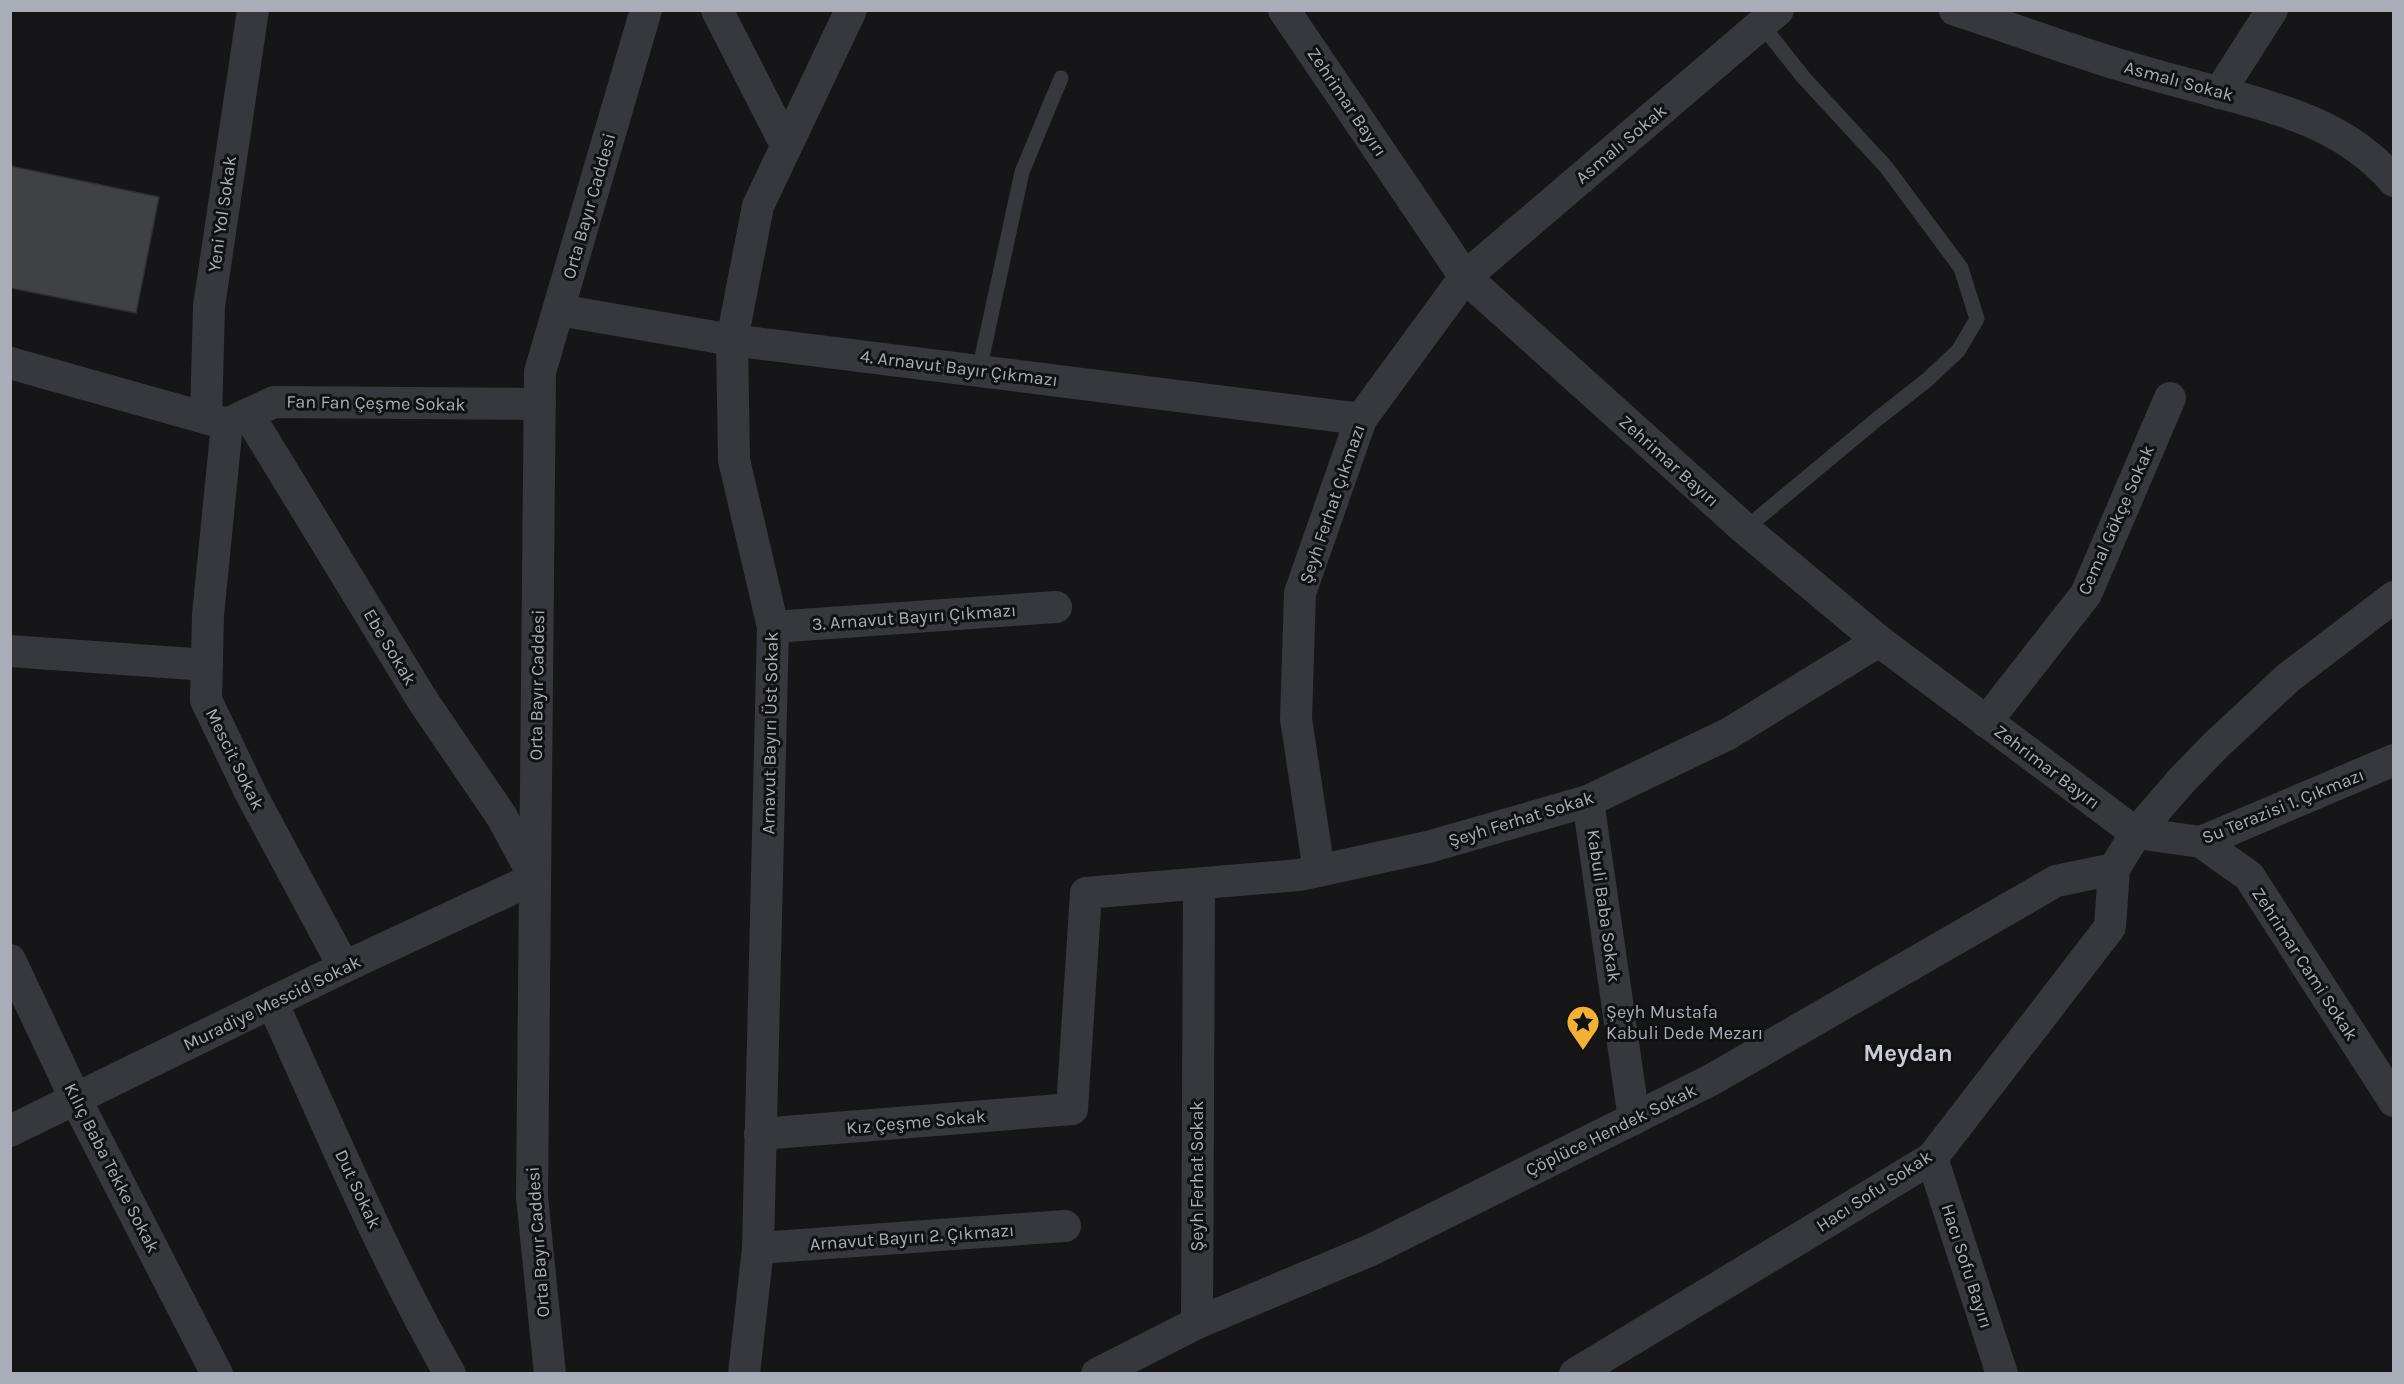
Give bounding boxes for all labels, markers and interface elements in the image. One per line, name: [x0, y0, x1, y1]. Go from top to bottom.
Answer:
street label: Zehrimar Bayırı: [1302, 43, 1392, 161]
street label: Asmalı Sokak: [2122, 56, 2236, 106]
street label: Asmalı Sokak: [1571, 100, 1671, 188]
street label: Orta Bayır Caddesi: [558, 130, 620, 282]
street label: Yeni Yol Sokak: [203, 154, 241, 274]
street label: 4. Arnavut Bayır Çıkmazı: [859, 345, 1059, 391]
street label: Fan Fan Çeşme Sokak: [286, 390, 466, 416]
street label: Zehrimar Bayırı: [1614, 410, 1724, 512]
street label: Şeyh Ferhat Çıkmazı: [1294, 421, 1370, 587]
street label: Cemal Gökçe Sokak: [2073, 442, 2159, 598]
street label: 3. Arnavut Bayırı Çıkmazı: [811, 599, 1017, 635]
street label: Ebe Sokak: [359, 605, 421, 689]
street label: Orta Bayır Caddesi: [525, 609, 549, 761]
street label: Arnavut Bayırı Üst Sokak: [757, 631, 783, 835]
street label: Mescit Sokak: [201, 704, 269, 814]
street label: Zehrimar Bayırı: [1990, 720, 2104, 814]
street label: Su Terazisi 1. Çıkmazı: [2199, 763, 2367, 849]
street label: Şeyh Ferhat Sokak: [1446, 786, 1596, 852]
street label: Kabuli Baba Sokak: [1582, 828, 1626, 984]
street label: Zehrimar Cami Sokak: [2247, 883, 2363, 1045]
street label: Muradiye Mescid Sokak: [180, 950, 364, 1056]
place label: Şeyh Mustafa Kabuli Dede Mezarı: [1606, 1001, 1763, 1044]
place icon: Şeyh Mustafa Kabuli Dede Mezarı: [1565, 1004, 1601, 1051]
district label: Meydan: [1863, 1039, 1953, 1067]
street label: Kılıç Baba Tekke Sokak: [60, 1079, 164, 1257]
street label: Çöplüce Hendek Sokak: [1522, 1079, 1700, 1181]
street label: Şeyh Ferhat Sokak: [1186, 1100, 1208, 1252]
street label: Kız Çeşme Sokak: [845, 1105, 987, 1139]
street label: Hacı Sofu Sokak: [1812, 1145, 1936, 1237]
street label: Dut Sokak: [330, 1146, 386, 1232]
street label: Orta Bayır Caddesi: [522, 1166, 554, 1318]
street label: Hacı Sofu Bayırı: [1937, 1201, 1997, 1331]
street label: Arnavut Bayırı 2. Çıkmazı: [809, 1219, 1015, 1255]

